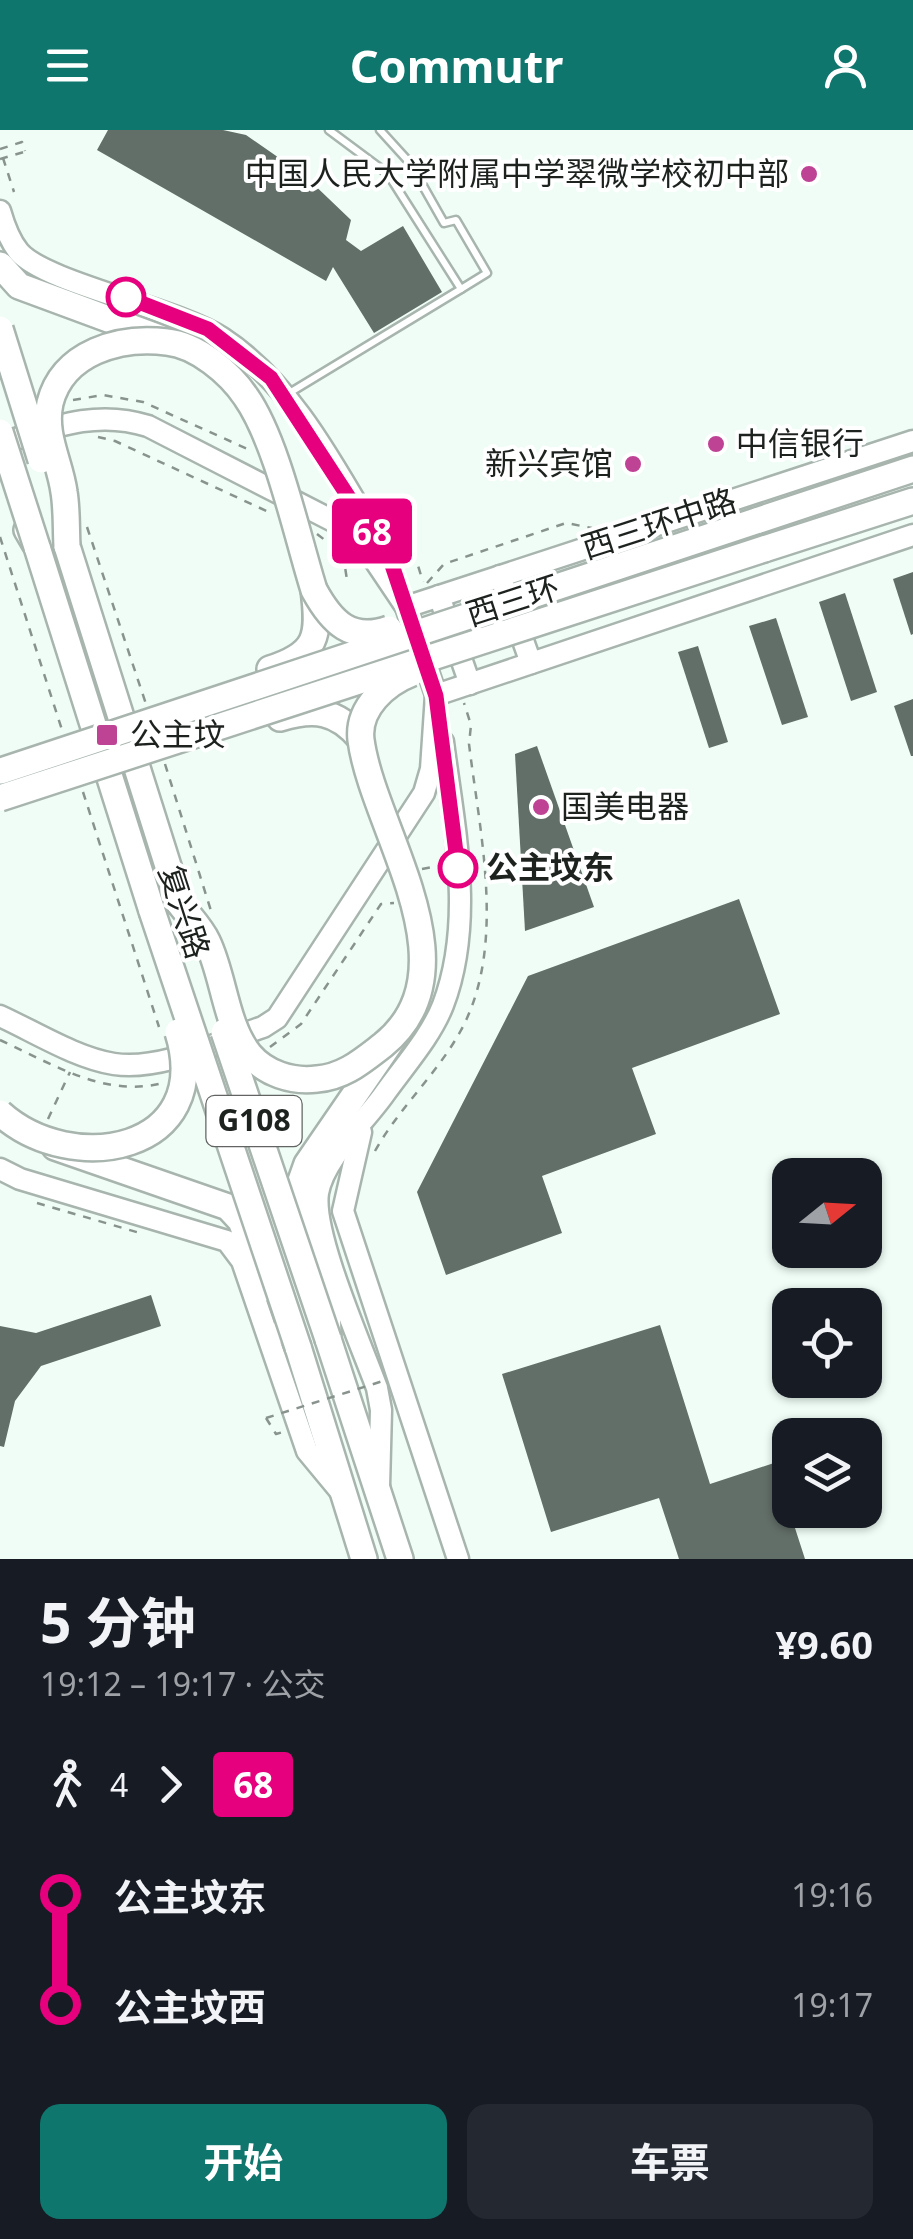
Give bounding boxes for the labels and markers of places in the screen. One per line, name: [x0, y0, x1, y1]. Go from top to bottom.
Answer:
place label: 中国人民大学附属中学翠微学校初中部: [245, 151, 789, 194]
marker: 中国人民大学附属中学翠微学校初中部: [798, 163, 820, 185]
unlabelled marker: [107, 278, 145, 316]
place label: 中信银行: [736, 421, 864, 464]
marker: 中信银行: [705, 433, 727, 455]
place label: 新兴宾馆: [485, 441, 613, 484]
marker: 新兴宾馆: [622, 453, 644, 475]
place label: 公主坟: [130, 712, 226, 755]
marker: 公主坟: [94, 722, 120, 748]
place label: 国美电器: [561, 784, 689, 827]
marker: 国美电器: [530, 796, 552, 818]
place label: 公主坟东: [486, 845, 614, 888]
marker: 公主坟东: [439, 849, 477, 887]

